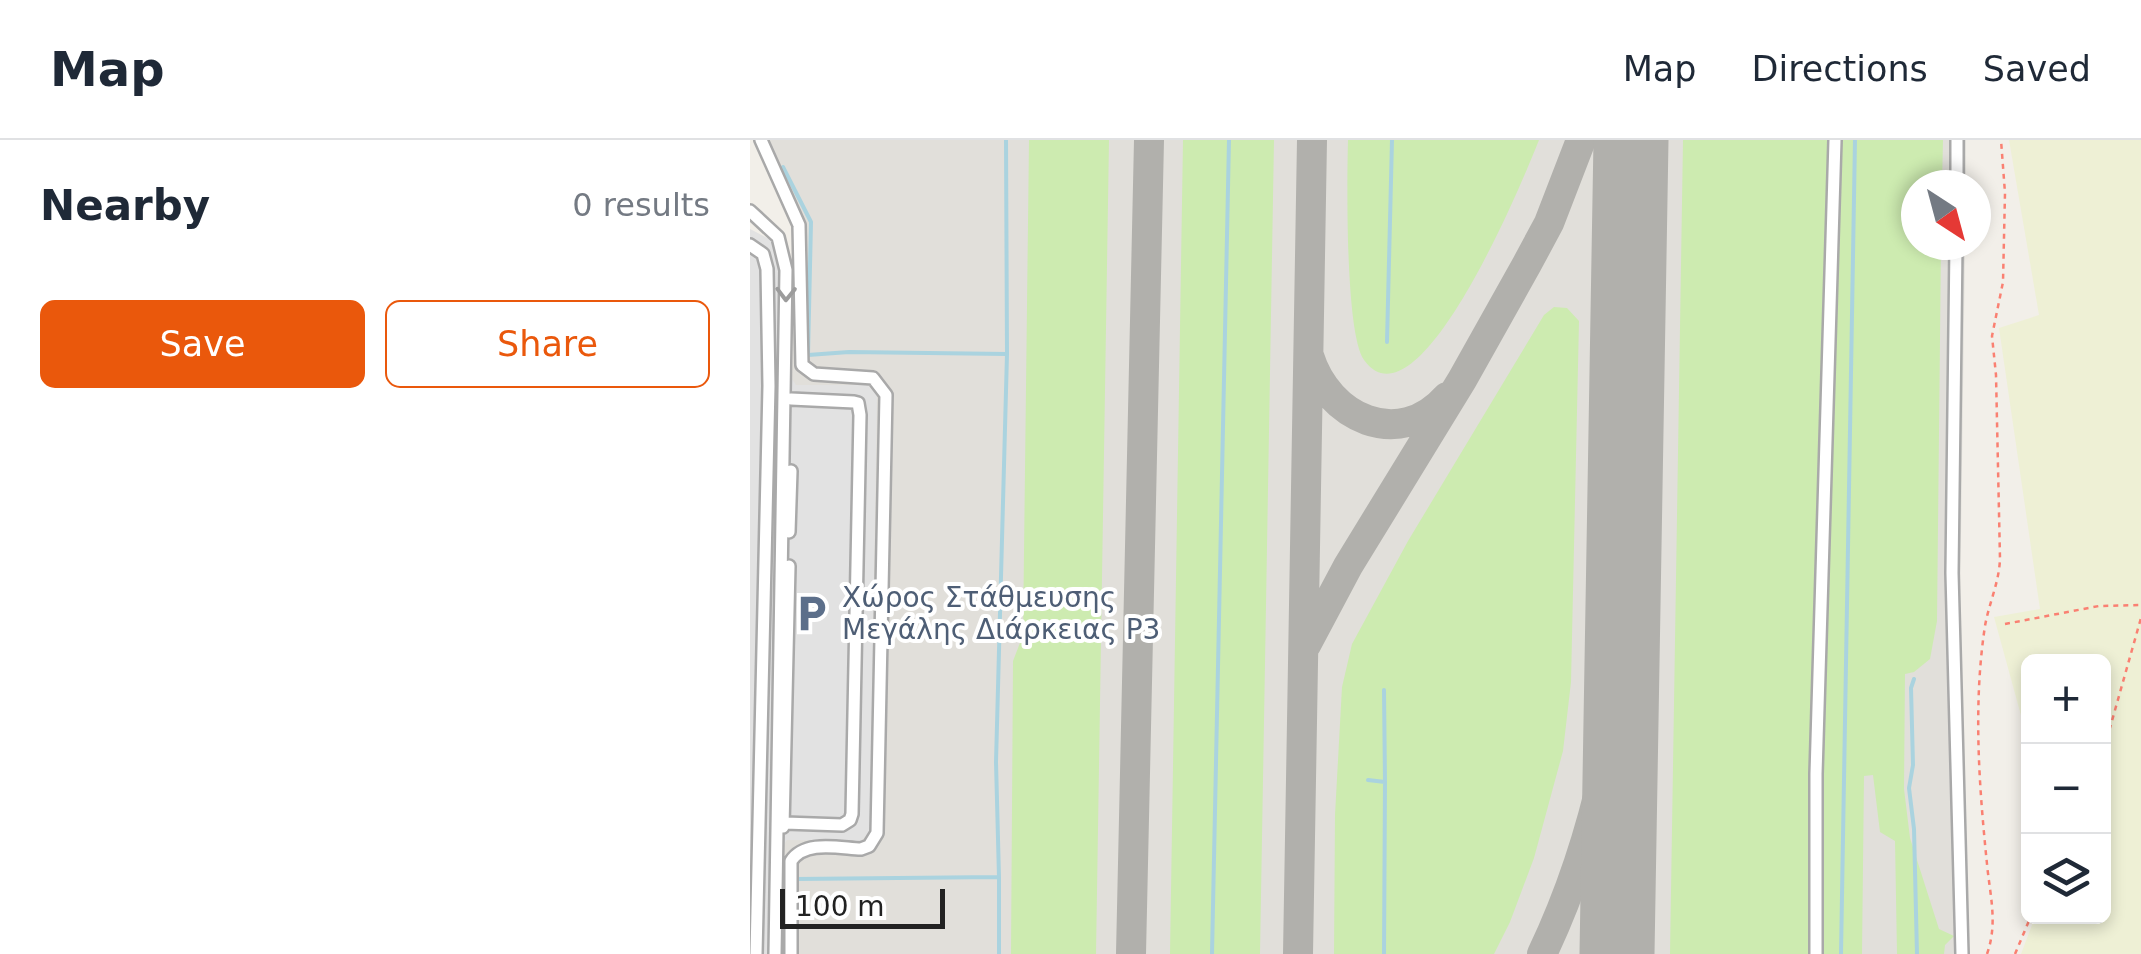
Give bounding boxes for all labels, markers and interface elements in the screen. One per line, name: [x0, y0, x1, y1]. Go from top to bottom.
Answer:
text: Map: [50, 41, 165, 97]
text: Map: [1623, 49, 1697, 89]
text: Directions: [1752, 49, 1928, 89]
text: Saved: [1983, 49, 2091, 89]
north arrow: [1901, 170, 1991, 260]
text: Nearby: [40, 181, 210, 230]
text: 0 results: [572, 186, 710, 224]
one-way arrow: [775, 287, 796, 303]
button: Save: [40, 300, 365, 388]
button: Share: [385, 300, 710, 388]
place label: Χώρος Στάθμευσης Μεγάλης Διάρκειας P3: [842, 581, 1160, 646]
parking icon: Χώρος Στάθμευσης Μεγάλης Διάρκειας P3: [791, 592, 833, 634]
map controls: [2021, 654, 2111, 924]
button: +: [2021, 654, 2111, 744]
button: −: [2021, 744, 2111, 834]
button: layers: [2021, 834, 2111, 924]
scale bar: [780, 884, 945, 928]
text: 100 m: [795, 890, 885, 923]

